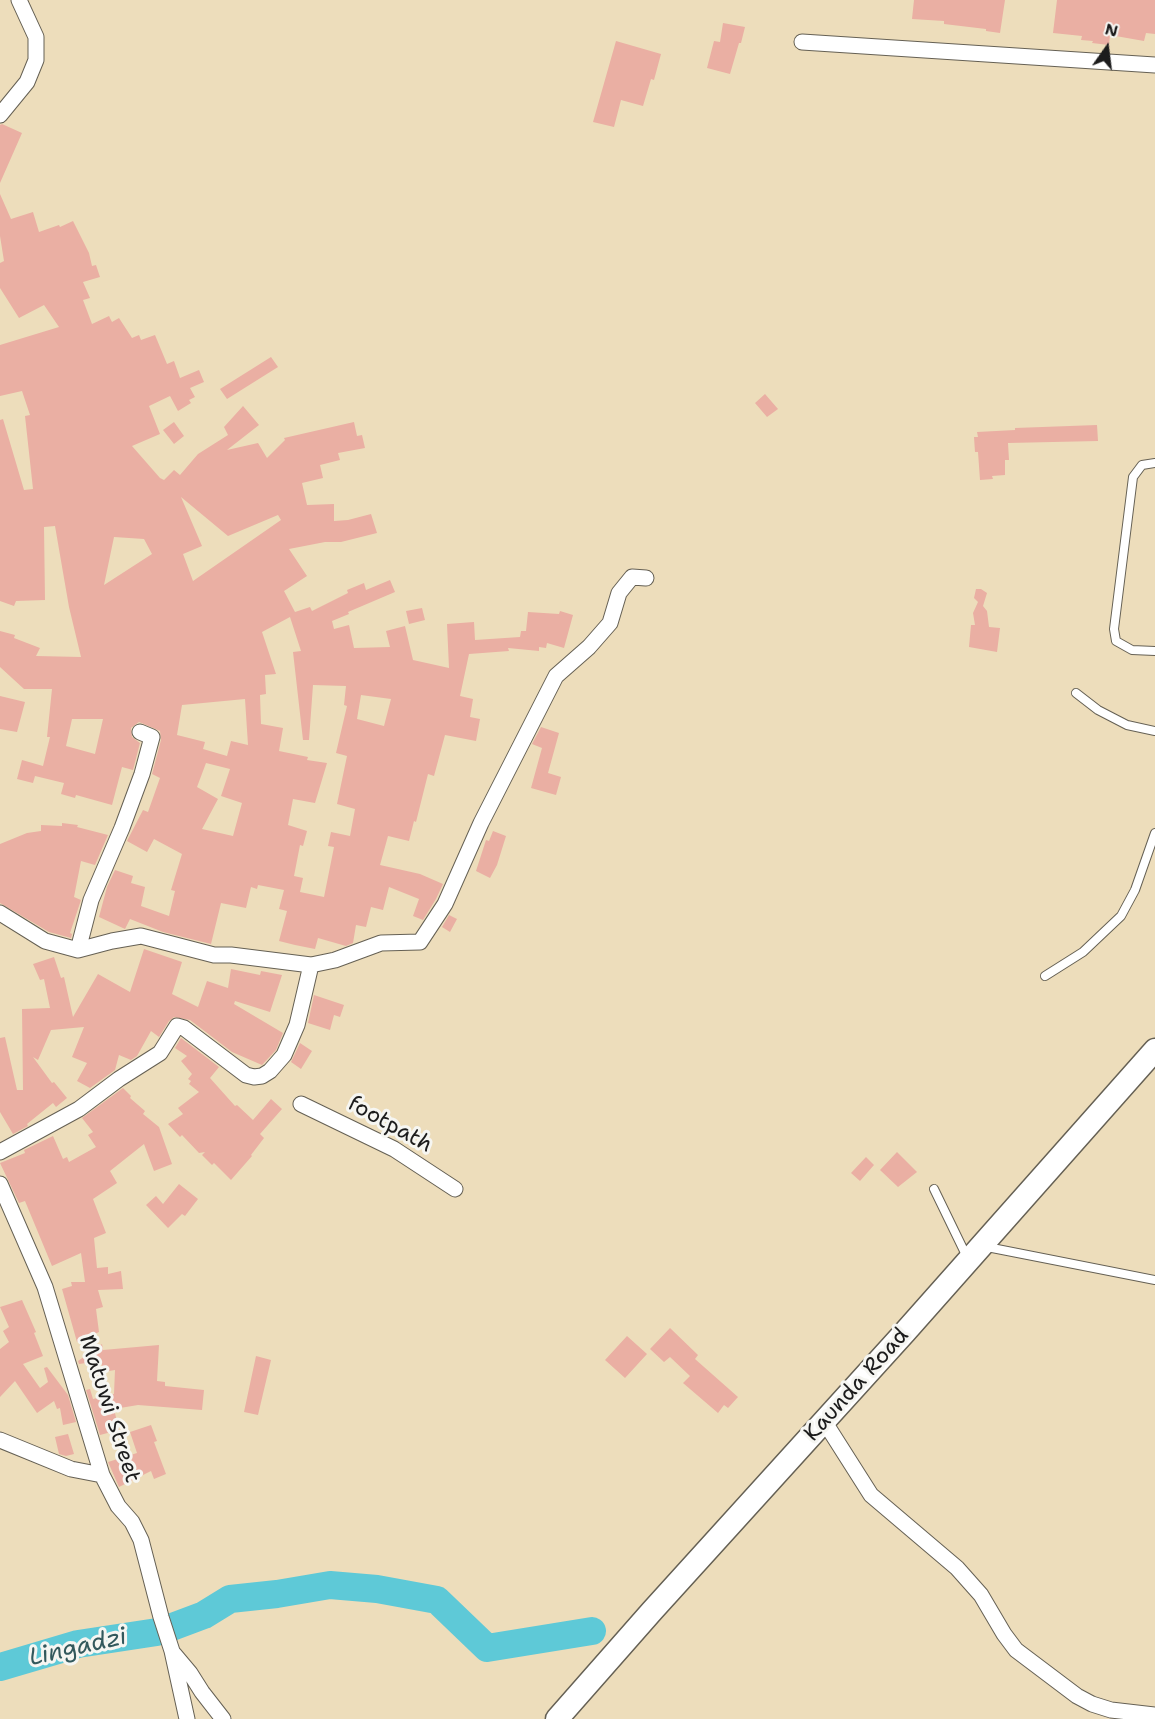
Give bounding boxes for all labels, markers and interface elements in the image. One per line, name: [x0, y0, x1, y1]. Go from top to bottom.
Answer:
north arrow: [1077, 18, 1137, 78]
text: N: [1103, 18, 1120, 42]
street label: footpath: [343, 1091, 437, 1159]
street label: Kaunda Road: [799, 1323, 915, 1447]
street label: Matuwi Street: [73, 1332, 145, 1486]
water label: Lingadzi: [26, 1623, 130, 1673]

